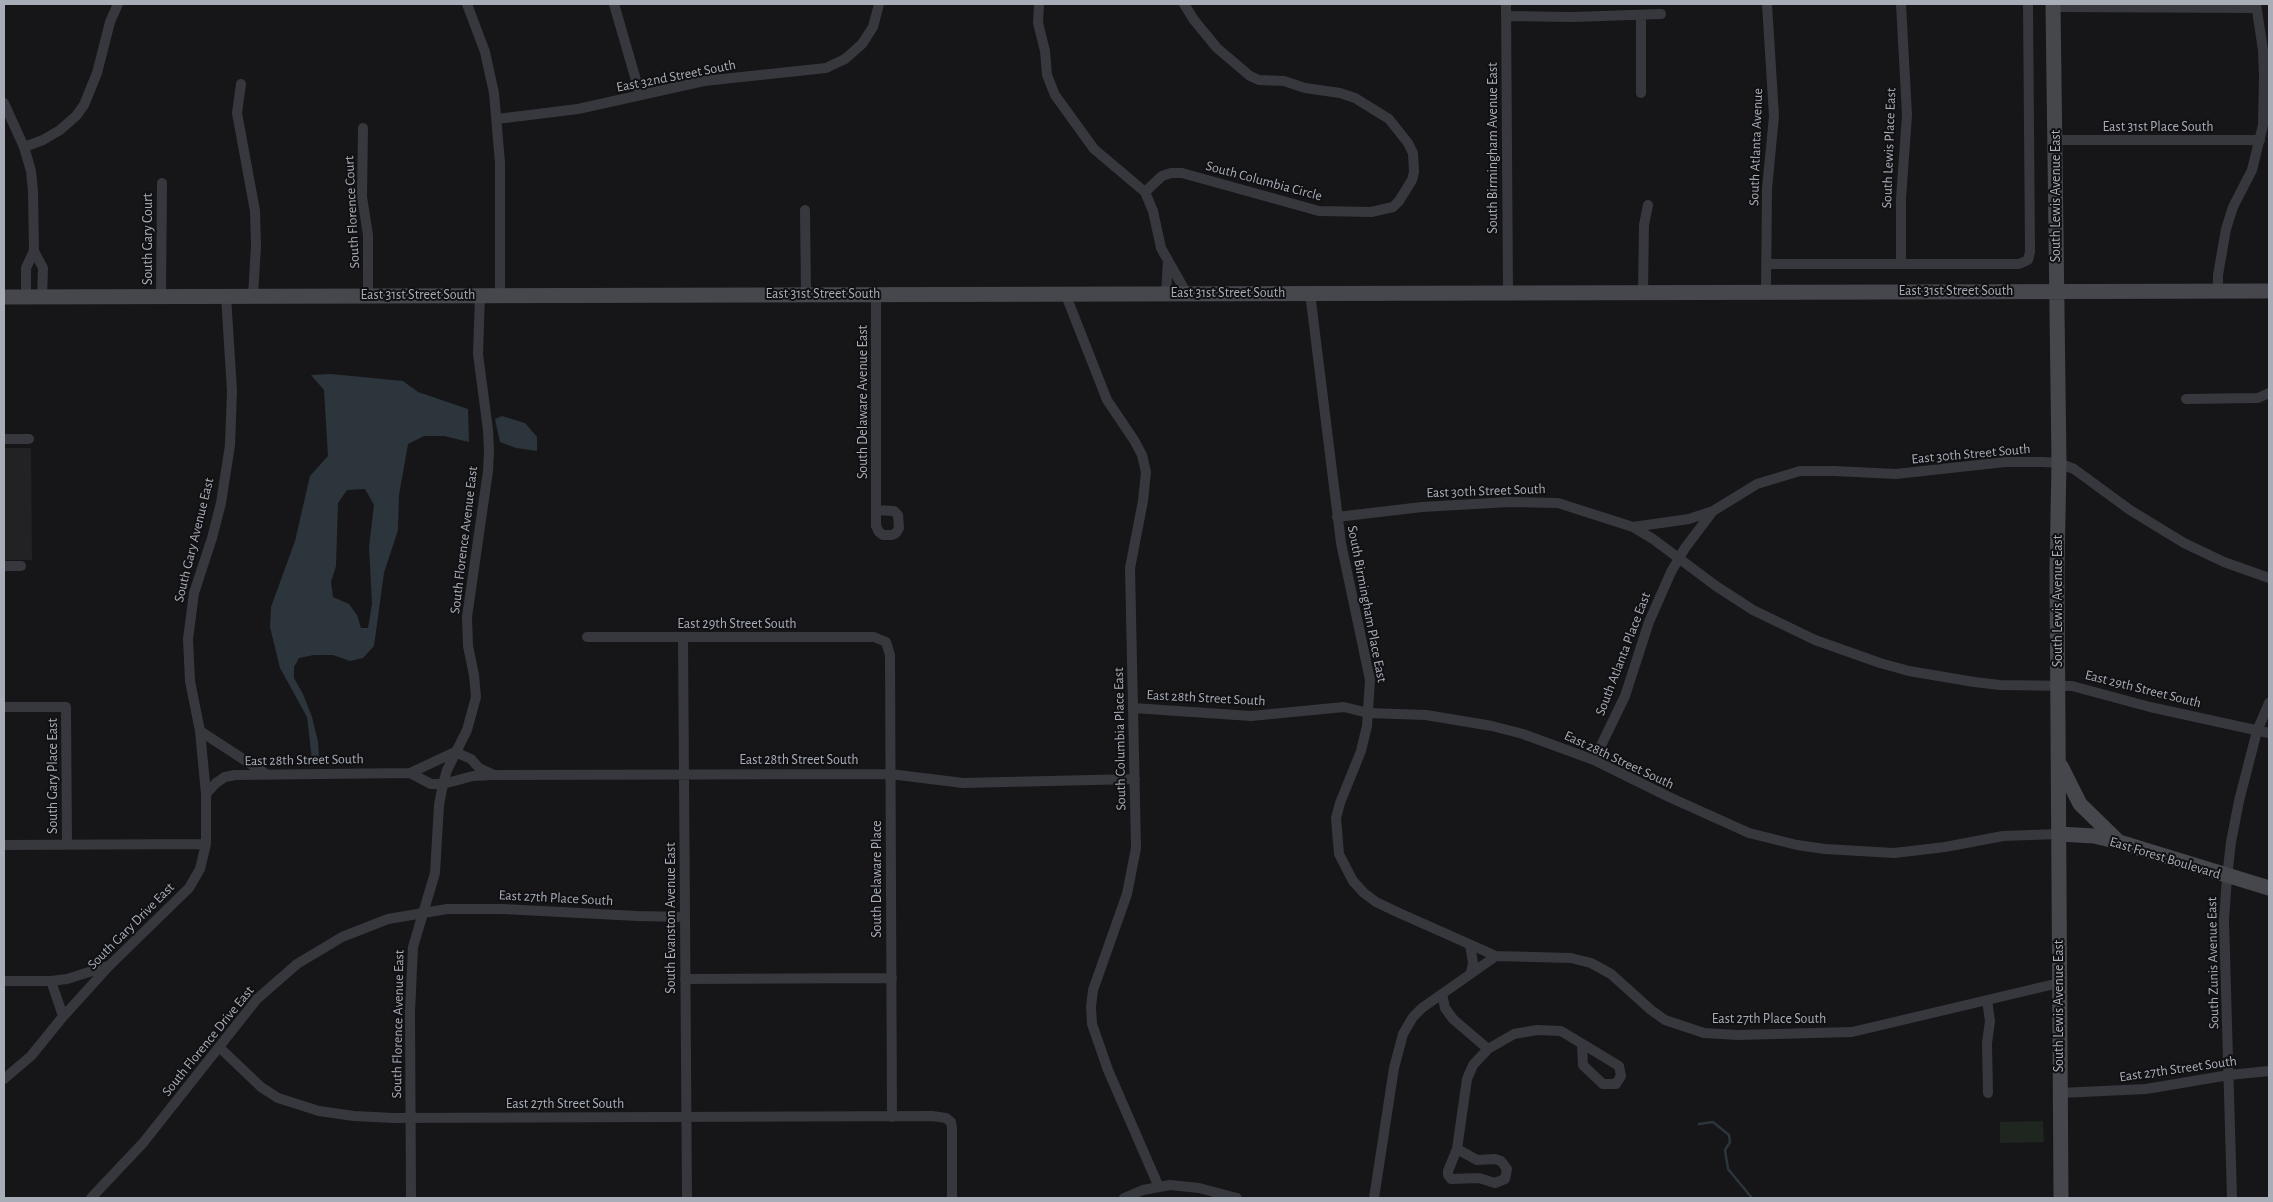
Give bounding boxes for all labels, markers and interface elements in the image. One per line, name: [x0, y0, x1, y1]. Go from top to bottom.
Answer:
street label: East 32nd Street South: [615, 56, 737, 96]
street label: South Birmingham Avenue East: [1485, 62, 1501, 234]
street label: South Lewis Place East: [1878, 87, 1900, 209]
street label: South Atlanta Avenue: [1746, 88, 1766, 206]
street label: East 31st Place South: [2103, 119, 2213, 135]
street label: South Lewis Avenue East: [2048, 130, 2064, 262]
street label: South Florence Court: [341, 155, 363, 269]
street label: South Columbia Circle: [1204, 157, 1324, 205]
street label: South Gary Court: [140, 193, 156, 285]
street label: East 31st Street South: [1899, 283, 2013, 299]
street label: East 31st Street South: [1171, 285, 1285, 301]
street label: East 31st Street South: [766, 286, 880, 302]
street label: East 31st Street South: [361, 287, 475, 303]
street label: South Delaware Avenue East: [855, 325, 871, 479]
street label: East 30th Street South: [1911, 440, 2031, 468]
street label: South Florence Avenue East: [447, 465, 481, 615]
street label: South Gary Avenue East: [170, 476, 218, 604]
street label: East 30th Street South: [1426, 481, 1546, 501]
street label: South Birmingham Place East: [1344, 524, 1390, 684]
street label: South Lewis Avenue East: [2050, 535, 2066, 667]
street label: South Atlanta Place East: [1592, 590, 1654, 718]
street label: East 29th Street South: [677, 616, 797, 632]
street label: East 29th Street South: [2083, 666, 2203, 712]
street label: South Columbia Place East: [1110, 667, 1130, 811]
street label: East 28th Street South: [1146, 686, 1266, 710]
street label: South Gary Place East: [45, 718, 61, 834]
street label: East 28th Street South: [1561, 727, 1677, 793]
street label: East 28th Street South: [244, 751, 364, 769]
street label: East 28th Street South: [739, 752, 859, 768]
street label: South Delaware Place: [869, 820, 885, 938]
street label: East Forest Boulevard: [2107, 833, 2223, 883]
street label: South Evanston Avenue East: [663, 842, 679, 994]
street label: South Gary Drive East: [84, 879, 178, 973]
street label: East 27th Place South: [498, 887, 614, 909]
street label: South Zunis Avenue East: [2203, 897, 2223, 1029]
street label: South Lewis Avenue East: [2051, 940, 2067, 1072]
street label: South Florence Avenue East: [388, 950, 408, 1098]
street label: South Florence Drive East: [158, 982, 258, 1100]
street label: East 27th Place South: [1712, 1011, 1826, 1027]
street label: East 27th Street South: [2118, 1052, 2238, 1086]
street label: East 27th Street South: [506, 1096, 624, 1112]

